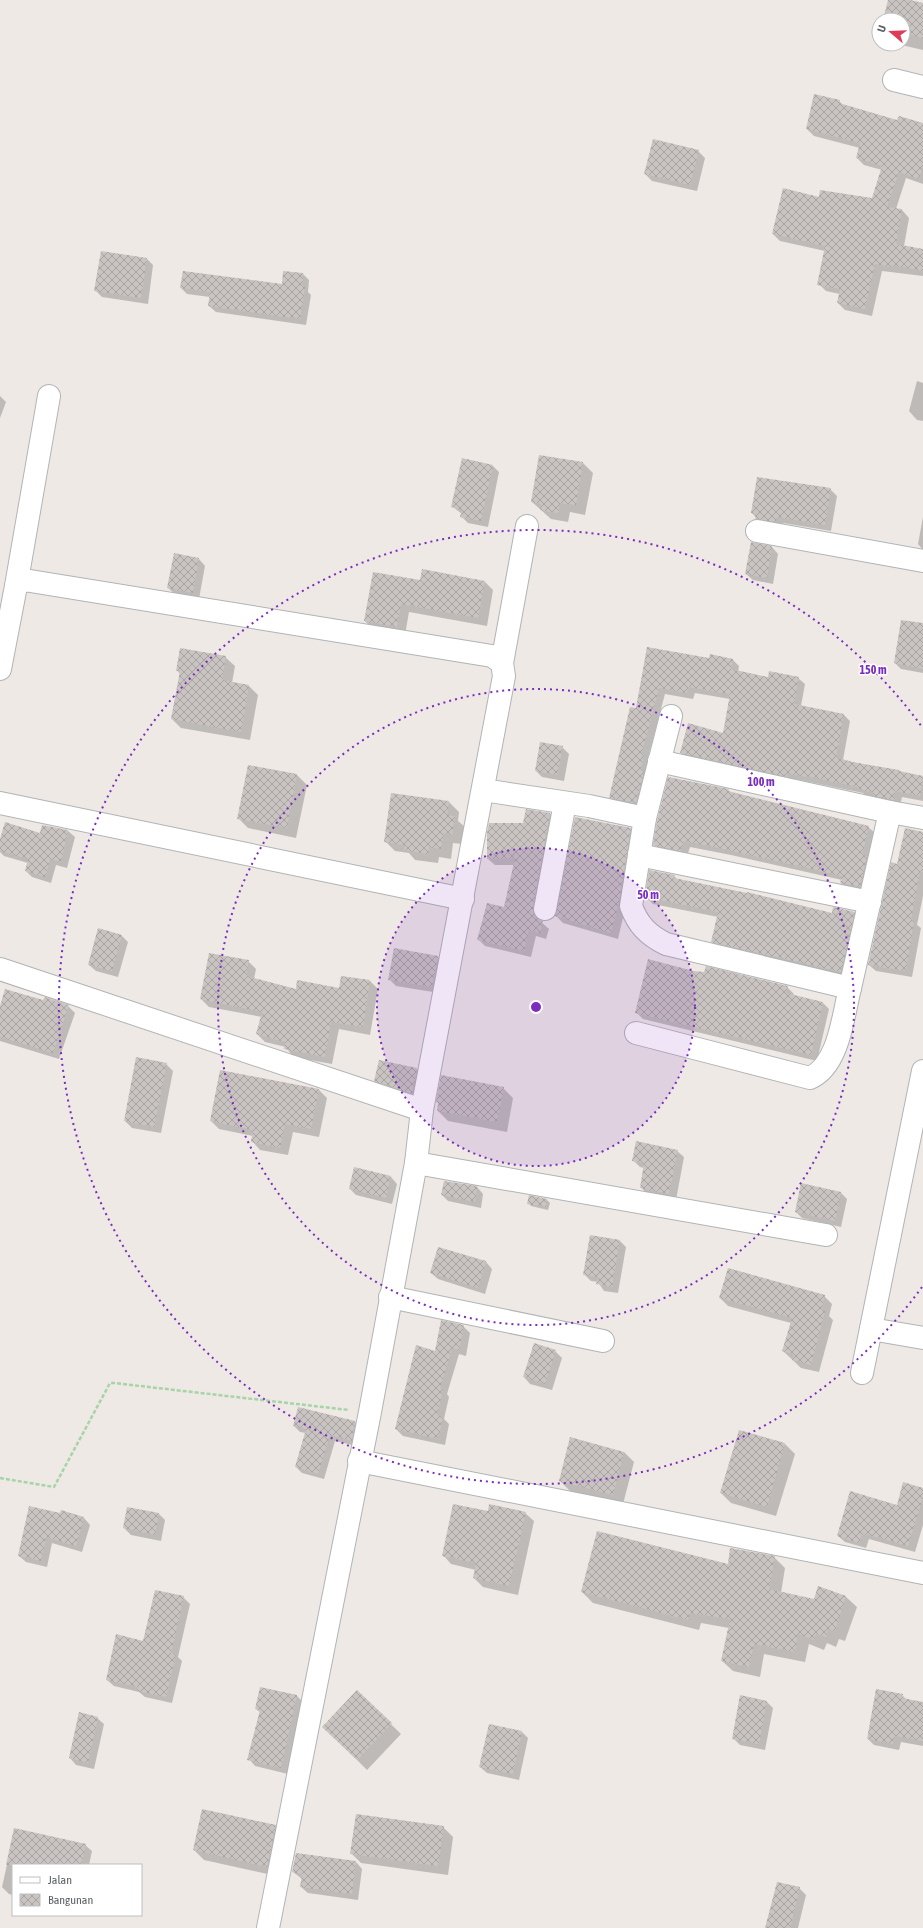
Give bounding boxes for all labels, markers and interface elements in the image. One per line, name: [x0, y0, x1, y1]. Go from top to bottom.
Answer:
north arrow: [871, 12, 911, 52]
text: U: [875, 24, 888, 34]
text: 150 m: [859, 663, 887, 677]
text: 100 m: [747, 775, 775, 789]
text: 50 m: [637, 888, 659, 902]
centre of rings: [529, 1000, 543, 1014]
legend: [12, 1864, 142, 1916]
text: Jalan: [48, 1873, 72, 1887]
text: Bangunan: [48, 1893, 93, 1907]

